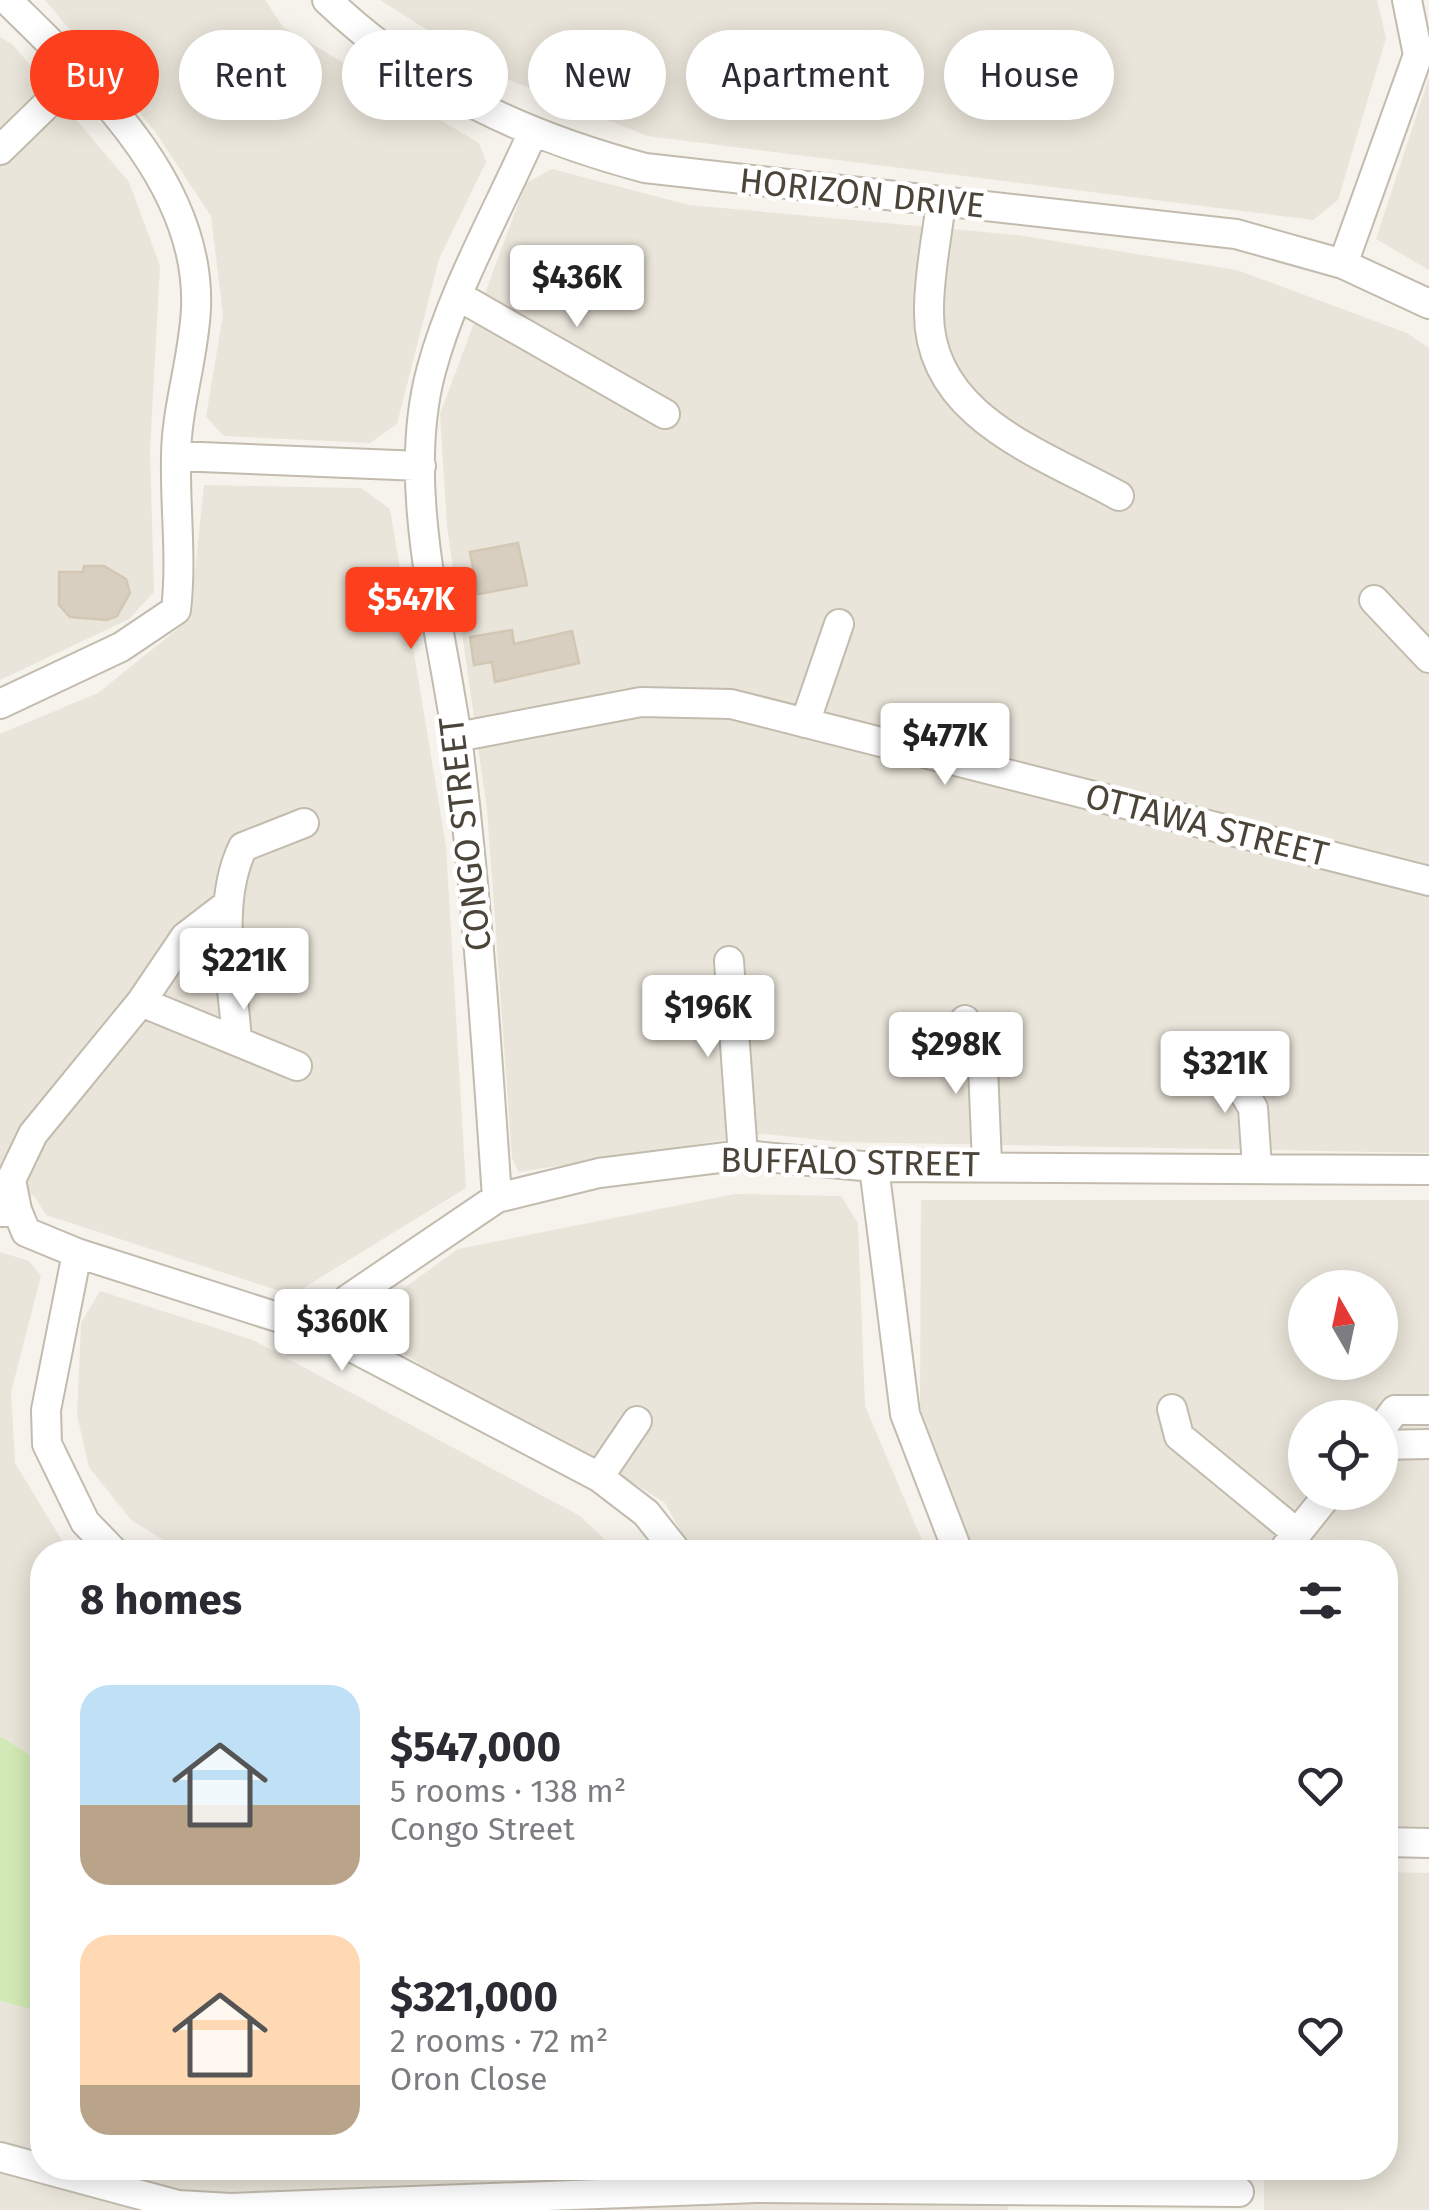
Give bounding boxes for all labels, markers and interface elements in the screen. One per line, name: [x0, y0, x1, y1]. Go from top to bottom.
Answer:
chip: Buy: [30, 30, 159, 120]
chip: Rent: [179, 30, 322, 120]
chip: Filters: [342, 30, 508, 120]
chip: New: [528, 30, 666, 120]
chip: Apartment: [686, 30, 924, 120]
chip: House: [944, 30, 1114, 120]
street label: HORIZON DRIVE: [737, 159, 987, 227]
pin: $436K: [507, 245, 647, 330]
text: $436K: [532, 258, 622, 296]
pin: $547K: [341, 567, 481, 652]
text: $547K: [367, 580, 455, 618]
pin: $477K: [875, 703, 1015, 788]
street label: CONGO STREET: [430, 714, 500, 954]
text: $477K: [903, 716, 987, 754]
street label: OTTAWA STREET: [1081, 775, 1333, 875]
pin: $221K: [174, 928, 314, 1013]
text: $221K: [202, 941, 286, 979]
pin: $196K: [638, 975, 778, 1060]
text: $196K: [664, 988, 752, 1026]
pin: $298K: [886, 1012, 1026, 1097]
text: $298K: [911, 1025, 1001, 1063]
pin: $321K: [1155, 1031, 1295, 1116]
text: $321K: [1183, 1044, 1267, 1082]
street label: BUFFALO STREET: [720, 1139, 980, 1185]
north arrow: [1288, 1270, 1398, 1380]
map controls: [1288, 1270, 1398, 1510]
pin: $360K: [272, 1289, 412, 1374]
text: $360K: [296, 1302, 388, 1340]
button: locate: [1288, 1400, 1398, 1510]
icon: filters: [1293, 1573, 1348, 1628]
text: 8 homes: [80, 1575, 242, 1625]
text: $547,000: [390, 1722, 561, 1772]
icon: home: [160, 1725, 280, 1845]
icon: heart: [1293, 1758, 1348, 1813]
text: 5 rooms · 138 m²: [390, 1772, 626, 1810]
text: Congo Street: [390, 1810, 575, 1848]
text: $321,000: [390, 1972, 558, 2022]
icon: home: [160, 1975, 280, 2095]
icon: heart: [1293, 2008, 1348, 2063]
text: 2 rooms · 72 m²: [390, 2022, 608, 2060]
text: Oron Close: [390, 2060, 547, 2098]

